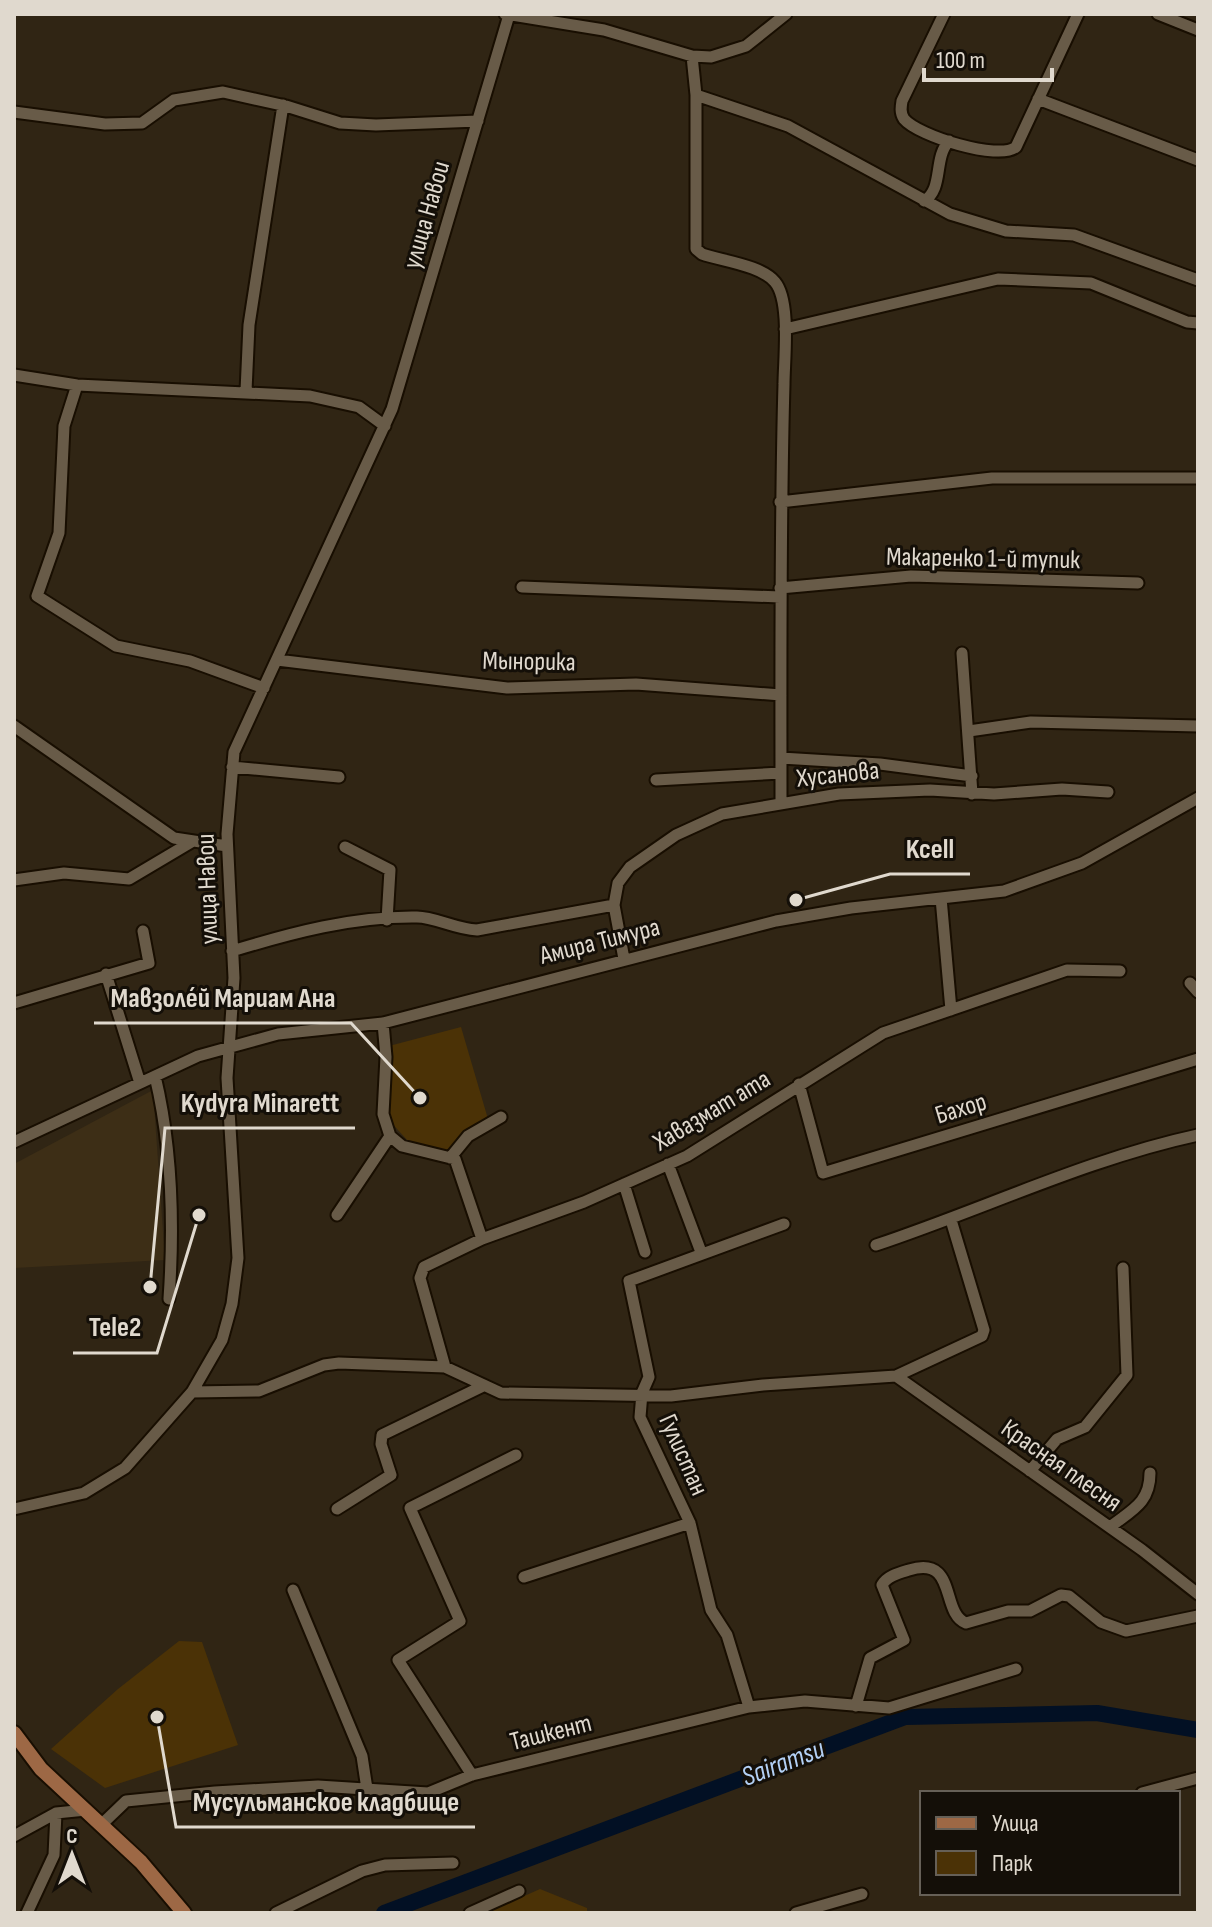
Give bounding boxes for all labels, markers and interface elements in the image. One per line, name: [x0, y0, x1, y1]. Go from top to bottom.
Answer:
scale bar: [924, 32, 1052, 82]
text: 100 m: [936, 46, 985, 75]
street label: улица Навои: [397, 158, 457, 272]
street label: Макаренко 1-й тупик: [886, 542, 1080, 576]
street label: Мынорика: [482, 646, 576, 678]
street label: Хусанова: [794, 755, 881, 795]
callout: Kcell: [890, 822, 970, 874]
street label: улица Навои: [191, 833, 225, 945]
text: Kcell: [906, 833, 954, 866]
street label: Амира Тимура: [536, 912, 663, 972]
callout: Мавзоле́й Мариам Ана: [94, 971, 351, 1023]
text: Мавзоле́й Мариам Ана: [111, 982, 335, 1015]
street label: Хавазмат ата: [647, 1064, 776, 1159]
callout: Kydyra Minarett: [165, 1076, 355, 1128]
text: Kydyra Minarett: [181, 1087, 339, 1120]
street label: Бахор: [932, 1087, 990, 1131]
callout: Tele2: [73, 1301, 157, 1353]
text: Tele2: [89, 1311, 141, 1344]
street label: Гулистан: [651, 1410, 715, 1500]
street label: Красная плесня: [995, 1413, 1127, 1519]
street label: Ташкент: [507, 1708, 595, 1758]
water label: Sairamsu: [737, 1732, 829, 1794]
callout: Мусульманское кладбище: [176, 1775, 475, 1827]
text: Мусульманское кладбище: [193, 1786, 459, 1819]
legend: [920, 1791, 1180, 1895]
text: Улица: [992, 1809, 1038, 1838]
north arrow: [32, 1815, 112, 1895]
text: С: [66, 1823, 78, 1850]
text: Парк: [992, 1849, 1033, 1878]

